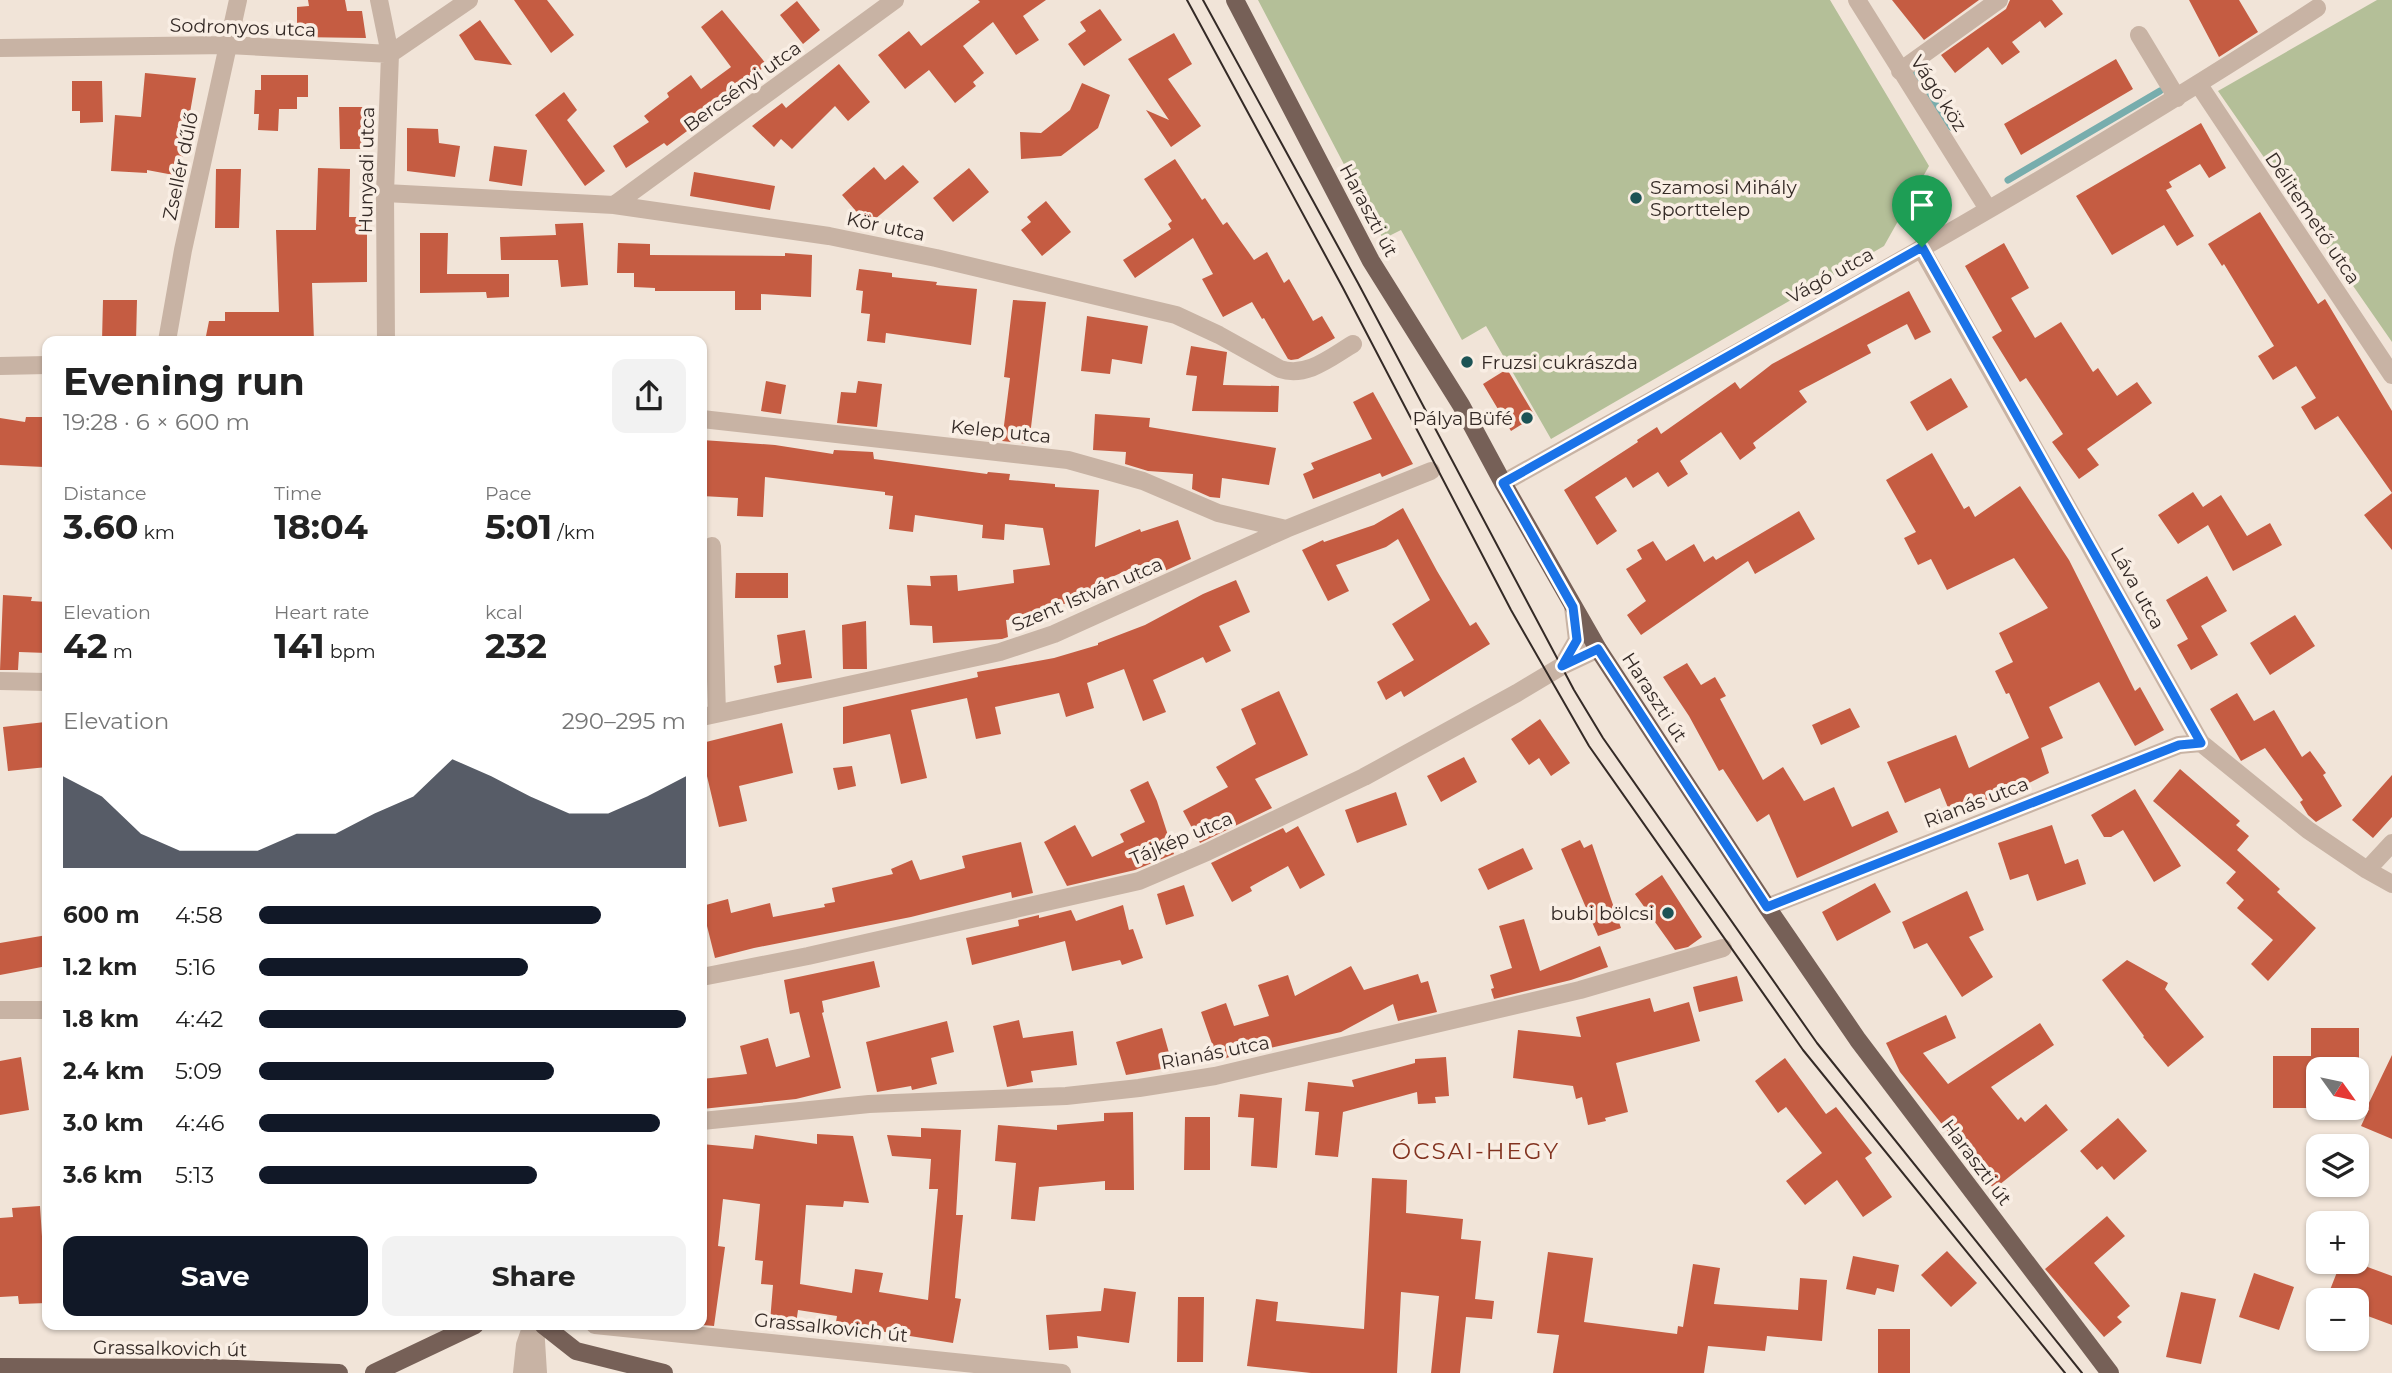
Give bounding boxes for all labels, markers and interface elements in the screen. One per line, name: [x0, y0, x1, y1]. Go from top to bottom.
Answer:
street label: Sodronyos utca: [169, 13, 317, 42]
street label: Bercsényi utca: [679, 36, 805, 137]
street label: Vágó köz: [1906, 51, 1972, 135]
street label: Hunyadi utca: [354, 106, 379, 234]
street label: Zsellér dűlő: [158, 110, 203, 222]
street label: Délitemető utca: [2260, 148, 2365, 289]
street label: Haraszti út: [1334, 160, 1403, 261]
pin: [1892, 175, 1952, 247]
place label: Szamosi Mihály Sporttelep: [1650, 176, 1797, 221]
icon: arrive: [1903, 186, 1941, 224]
marker: Szamosi Mihály Sporttelep: [1628, 190, 1644, 206]
street label: Kör utca: [845, 207, 927, 246]
street label: Vágó utca: [1783, 242, 1878, 309]
place label: Fruzsi cukrászda: [1481, 351, 1638, 374]
marker: Fruzsi cukrászda: [1459, 354, 1475, 370]
text: Evening run: [63, 358, 305, 405]
button: share: [612, 359, 686, 433]
place label: Pálya Büfé: [1412, 407, 1513, 430]
text: 19:28 · 6 × 600 m: [63, 408, 250, 436]
marker: Pálya Büfé: [1519, 410, 1535, 426]
street label: Kelep utca: [950, 415, 1052, 448]
text: Distance: [63, 482, 146, 505]
text: Time: [274, 482, 322, 505]
text: Pace: [485, 482, 532, 505]
text: 3.60: [63, 505, 139, 548]
text: 18:04: [274, 505, 368, 548]
text: 5:01: [485, 505, 552, 548]
text: km: [139, 521, 175, 544]
text: /km: [552, 521, 595, 544]
street label: Láva utca: [2106, 543, 2170, 633]
street label: Szent István utca: [1008, 552, 1166, 637]
text: Elevation: [63, 601, 151, 624]
text: Heart rate: [274, 601, 369, 624]
text: kcal: [485, 601, 523, 624]
text: 42: [63, 624, 108, 667]
text: 141: [274, 624, 325, 667]
text: 232: [485, 624, 547, 667]
text: m: [108, 640, 133, 663]
text: bpm: [325, 640, 376, 663]
street label: Haraszti út: [1617, 648, 1692, 747]
text: Elevation: [63, 707, 169, 735]
text: 290–295 m: [562, 707, 686, 735]
street label: Rianás utca: [1921, 772, 2032, 833]
street label: Tájkép utca: [1126, 807, 1236, 870]
text: 600 m: [63, 901, 140, 929]
text: 4:58: [175, 901, 223, 929]
place label: bubi bölcsi: [1550, 902, 1654, 925]
marker: bubi bölcsi: [1660, 905, 1676, 921]
text: 1.2 km: [63, 953, 137, 981]
text: 5:16: [175, 953, 215, 981]
text: 1.8 km: [63, 1005, 139, 1033]
text: 4:42: [175, 1005, 223, 1033]
street label: Rianás utca: [1159, 1031, 1271, 1074]
text: 2.4 km: [63, 1057, 144, 1085]
text: 5:09: [175, 1057, 222, 1085]
north arrow: [2306, 1057, 2370, 1120]
map controls: [2306, 1057, 2369, 1351]
text: 3.0 km: [63, 1109, 144, 1137]
text: 4:46: [175, 1109, 224, 1137]
street label: Haraszti út: [1937, 1115, 2017, 1210]
button: layers: [2306, 1134, 2369, 1197]
district label: ÓCSAI-HEGY: [1392, 1137, 1560, 1165]
text: 3.6 km: [63, 1161, 143, 1189]
text: 5:13: [175, 1161, 214, 1189]
button: +: [2306, 1211, 2369, 1274]
button: Save: [63, 1236, 368, 1316]
button: Share: [382, 1236, 686, 1316]
button: −: [2306, 1288, 2369, 1351]
street label: Grassalkovich út: [753, 1308, 909, 1347]
street label: Grassalkovich út: [93, 1336, 248, 1361]

